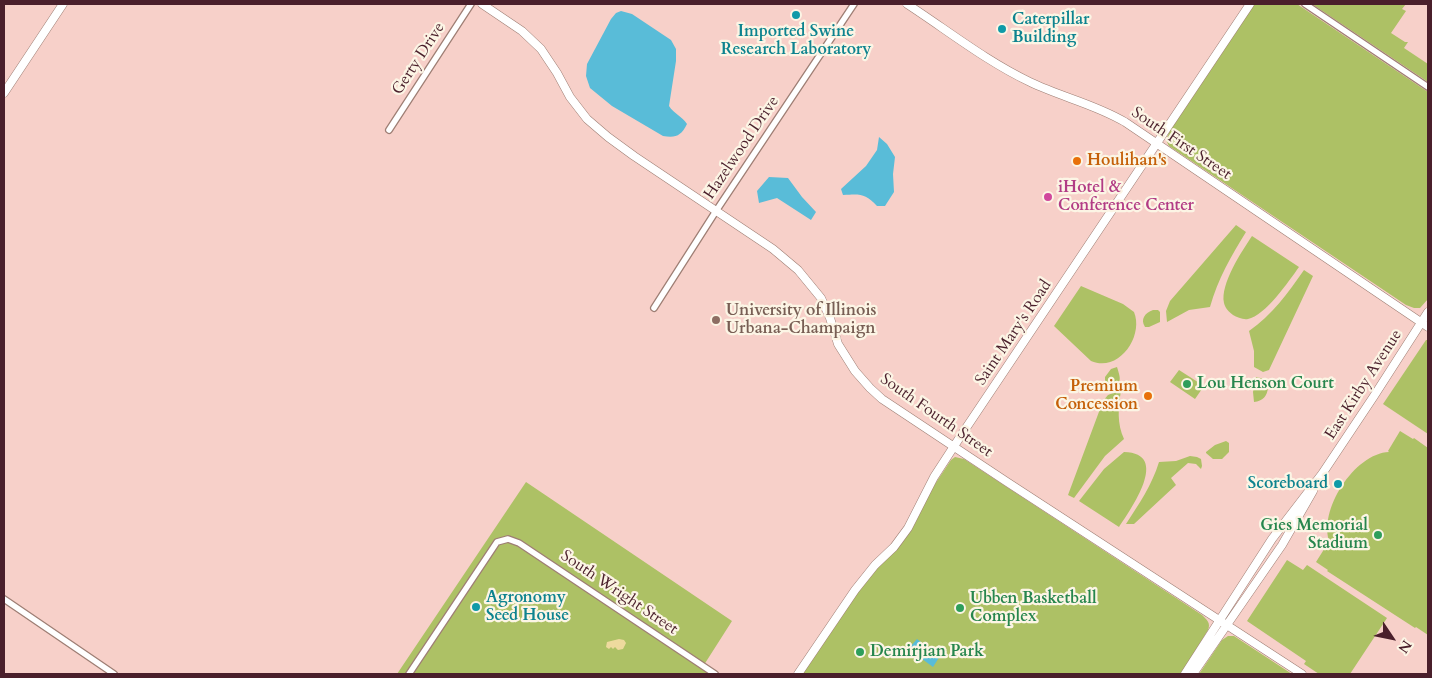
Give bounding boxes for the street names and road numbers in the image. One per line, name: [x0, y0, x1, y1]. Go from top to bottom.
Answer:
street label: Gerty Drive: [389, 19, 449, 99]
street label: Hazelwood Drive: [700, 93, 784, 203]
street label: South First Street: [1127, 104, 1235, 184]
street label: Saint Mary's Road: [972, 277, 1056, 389]
street label: East Kirby Avenue: [1321, 327, 1407, 443]
street label: South Fourth Street: [876, 370, 996, 462]
street label: South Wright Street: [557, 547, 681, 639]

